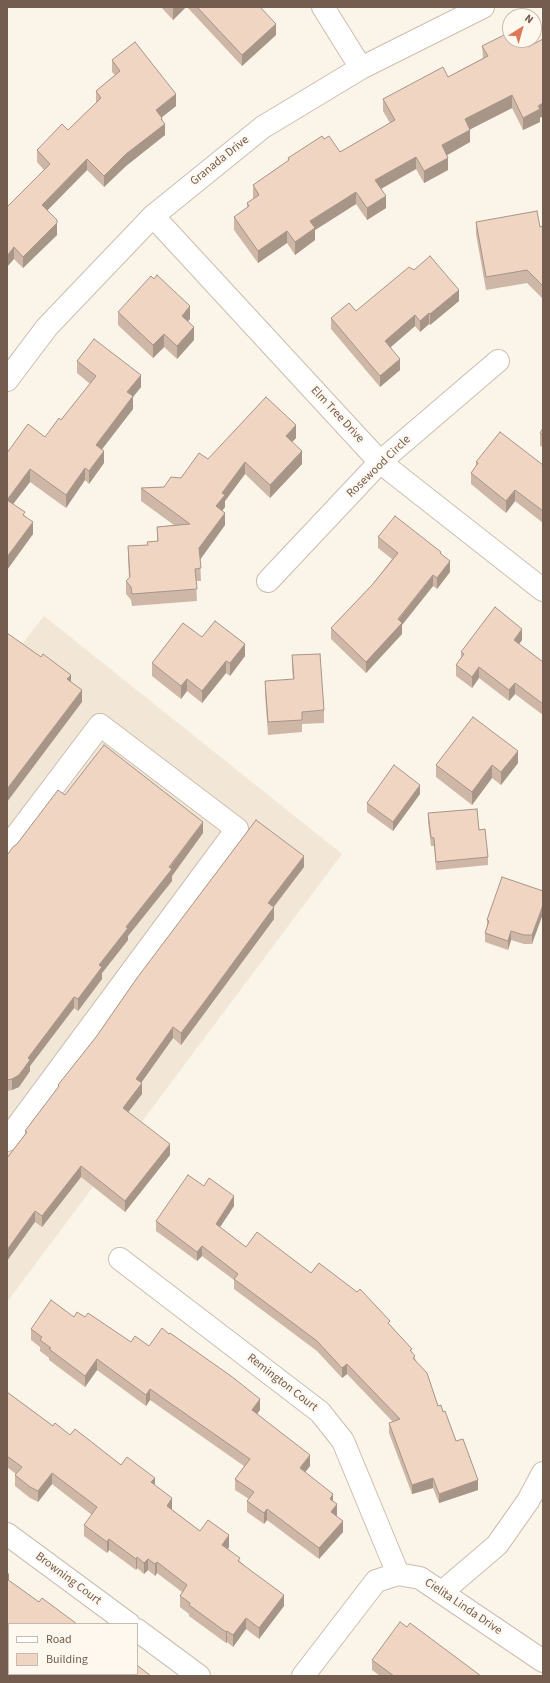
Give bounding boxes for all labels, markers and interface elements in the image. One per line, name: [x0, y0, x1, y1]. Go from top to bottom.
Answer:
north arrow: [502, 8, 542, 48]
text: N: [521, 11, 536, 27]
street label: Granada Drive: [188, 133, 252, 189]
street label: Elm Tree Drive: [307, 384, 367, 446]
street label: Rosewood Circle: [344, 433, 414, 501]
street label: Remington Court: [244, 1351, 320, 1415]
street label: Browning Court: [32, 1550, 104, 1608]
street label: Cielita Linda Drive: [421, 1576, 505, 1638]
legend: [8, 1623, 138, 1675]
text: Road: [46, 1631, 72, 1648]
text: Building: [46, 1651, 88, 1668]

